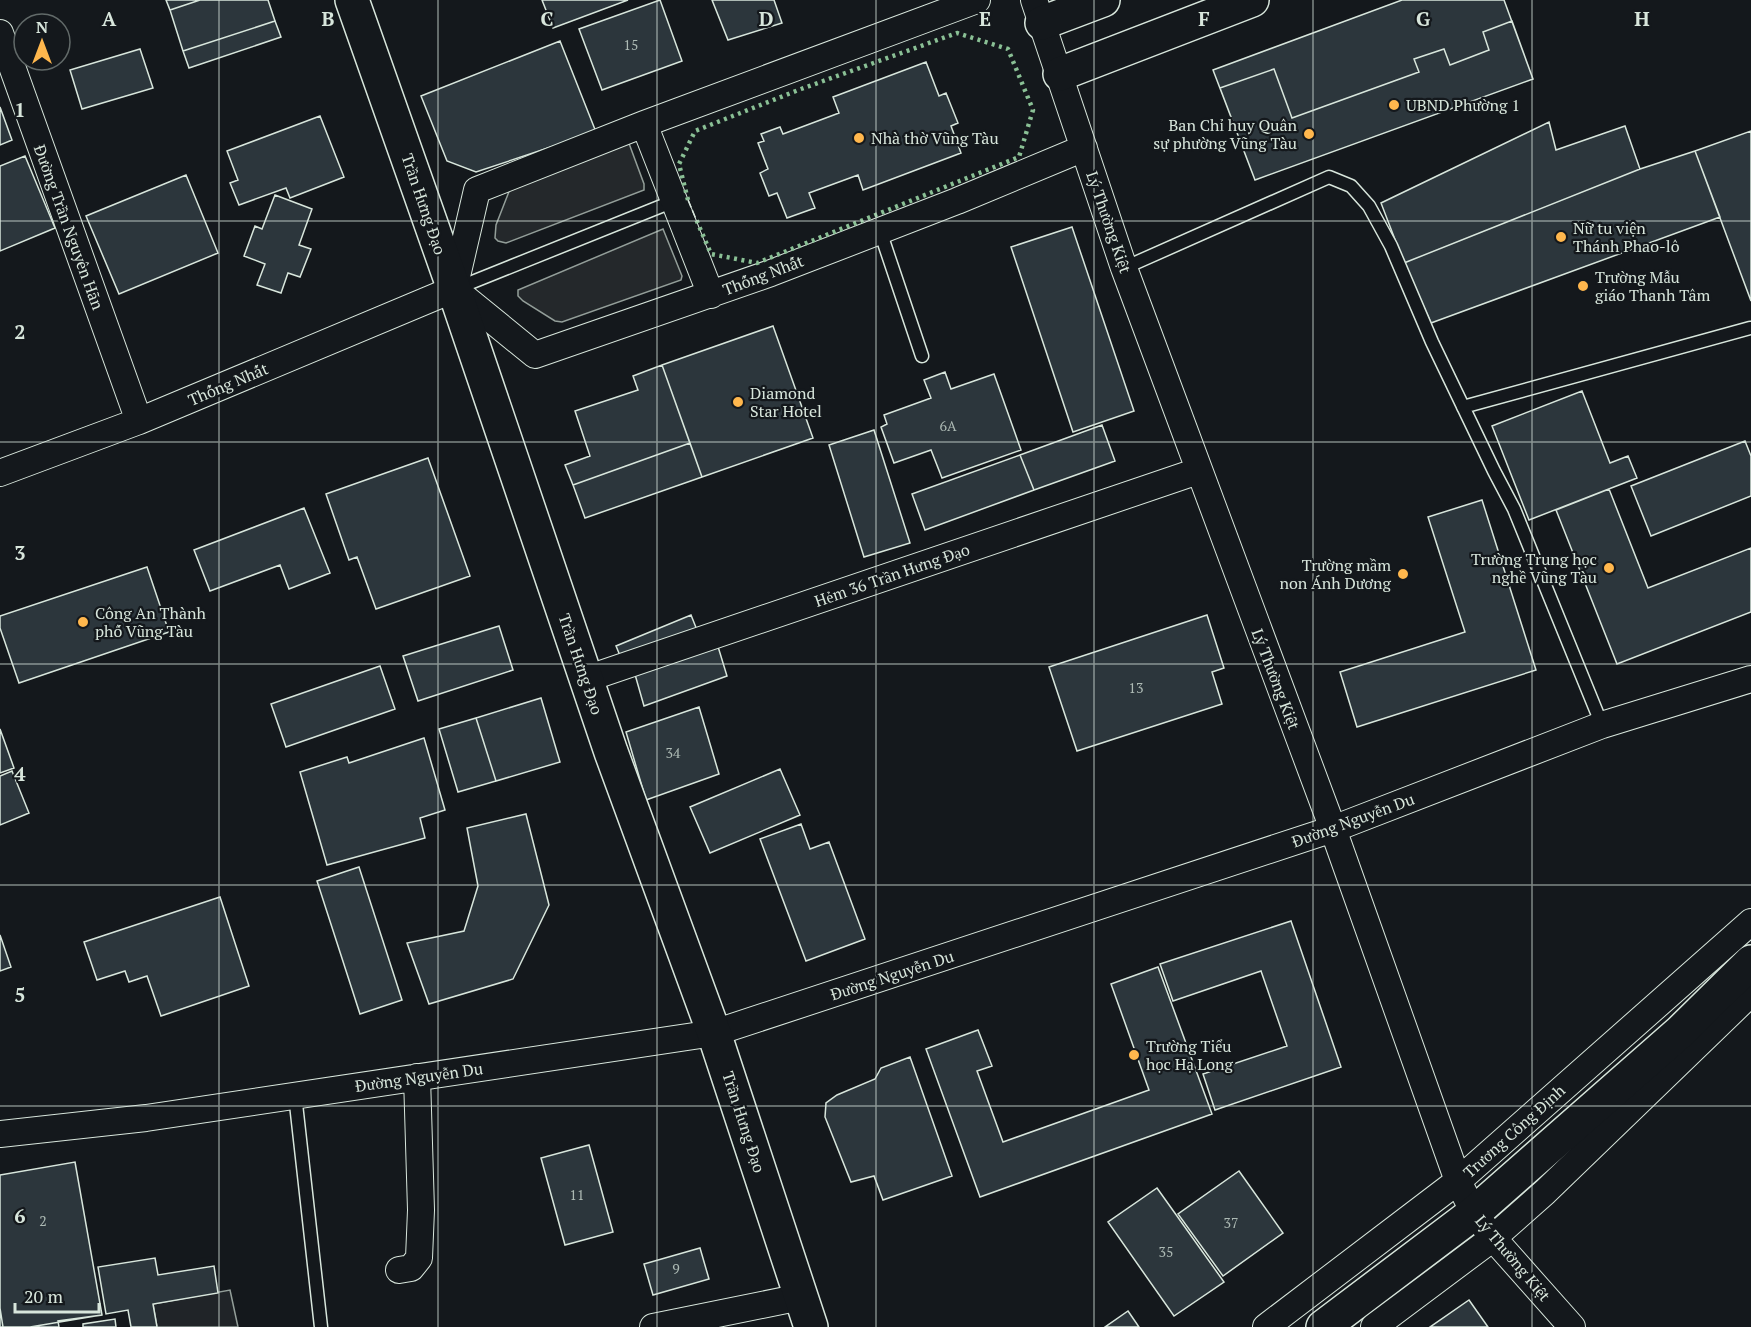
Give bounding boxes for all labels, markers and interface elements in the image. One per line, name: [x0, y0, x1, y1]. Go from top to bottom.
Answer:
text: A: [102, 5, 117, 32]
text: B: [322, 5, 335, 32]
text: C: [540, 5, 554, 32]
text: D: [759, 5, 773, 32]
text: E: [979, 5, 991, 32]
text: F: [1198, 5, 1210, 32]
text: G: [1416, 5, 1430, 32]
text: H: [1634, 5, 1650, 32]
north arrow: [12, 12, 72, 72]
text: N: [36, 16, 48, 38]
house number: 15: [624, 35, 638, 54]
place label: UBND Phường 1: [1406, 94, 1520, 116]
text: 1: [14, 96, 26, 123]
marker: UBND Phường 1: [1387, 98, 1401, 112]
place label: Ban Chỉ huy Quân sự phường Vũng Tàu: [1153, 114, 1297, 154]
place label: Nhà thờ Vũng Tàu: [871, 127, 999, 149]
marker: Ban Chỉ huy Quân sự phường Vũng Tàu: [1302, 127, 1316, 141]
marker: Nhà thờ Vũng Tàu: [852, 131, 866, 145]
street label: Đường Trần Nguyên Hãn: [29, 141, 109, 313]
street label: Trần Hưng Đạo: [396, 151, 452, 258]
street label: Lý Thường Kiệt: [1081, 168, 1137, 276]
place label: Nữ tu viện Thánh Phao-lô: [1573, 217, 1680, 257]
marker: Nữ tu viện Thánh Phao-lô: [1554, 230, 1568, 244]
street label: Thống Nhất: [719, 249, 807, 301]
place label: Trường Mẫu giáo Thanh Tâm: [1595, 266, 1711, 306]
marker: Trường Mẫu giáo Thanh Tâm: [1576, 279, 1590, 293]
text: 2: [14, 318, 26, 345]
street label: Thống Nhất: [185, 357, 272, 411]
place label: Diamond Star Hotel: [750, 382, 822, 422]
marker: Diamond Star Hotel: [731, 395, 745, 409]
house number: 6A: [939, 416, 957, 435]
street label: Hẻm 36 Trần Hưng Đạo: [811, 538, 973, 612]
text: 3: [14, 539, 26, 566]
place label: Trường Trung học nghề Vũng Tàu: [1471, 548, 1597, 588]
place label: Trường mầm non Ánh Dương: [1279, 554, 1392, 594]
marker: Trường Trung học nghề Vũng Tàu: [1602, 561, 1616, 575]
marker: Trường mầm non Ánh Dương: [1396, 567, 1410, 581]
place label: Công An Thành phố Vũng Tàu: [95, 602, 206, 642]
street label: Trần Hưng Đạo: [553, 611, 609, 718]
marker: Công An Thành phố Vũng Tàu: [76, 615, 90, 629]
street label: Lý Thường Kiệt: [1247, 625, 1305, 733]
house number: 13: [1129, 678, 1143, 697]
house number: 34: [666, 743, 681, 762]
text: 4: [14, 760, 26, 787]
street label: Đường Nguyễn Du: [1289, 788, 1417, 852]
street label: Đường Nguyễn Du: [827, 945, 957, 1005]
text: 5: [14, 981, 26, 1008]
place label: Trường Tiểu học Hạ Long: [1146, 1035, 1234, 1075]
marker: Trường Tiểu học Hạ Long: [1127, 1048, 1141, 1062]
street label: Đường Nguyễn Du: [354, 1057, 484, 1097]
street label: Trần Hưng Đạo: [717, 1068, 771, 1176]
street label: Trương Công Định: [1458, 1079, 1570, 1183]
house number: 11: [570, 1185, 584, 1204]
text: 6: [14, 1202, 26, 1229]
street label: Lý Thường Kiệt: [1470, 1210, 1556, 1306]
house number: 2: [39, 1211, 47, 1230]
house number: 37: [1224, 1213, 1238, 1232]
house number: 35: [1159, 1242, 1173, 1261]
house number: 9: [672, 1259, 680, 1278]
scale bar: [15, 1276, 99, 1314]
text: 20 m: [24, 1284, 64, 1308]

